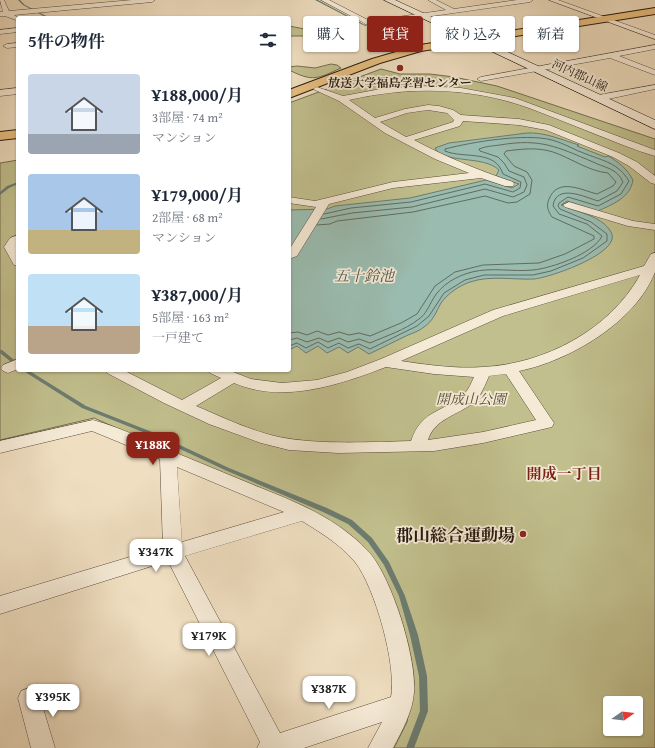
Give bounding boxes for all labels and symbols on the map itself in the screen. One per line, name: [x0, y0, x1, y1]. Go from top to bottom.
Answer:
street label: 河内郡山線: [549, 55, 611, 95]
marker: 放送大学福島学習センター: [395, 63, 405, 73]
place label: 放送大学福島学習センター: [328, 74, 472, 91]
water label: 五十鈴池: [334, 265, 396, 286]
park label: 開成山公園: [436, 389, 508, 409]
pin: ¥188K: [125, 432, 181, 466]
district label: 開成一丁目: [526, 463, 602, 484]
place label: 郡山総合運動場: [396, 522, 515, 547]
marker: 郡山総合運動場: [518, 529, 528, 539]
pin: ¥347K: [128, 539, 184, 573]
pin: ¥179K: [181, 623, 237, 657]
pin: ¥387K: [301, 676, 357, 710]
pin: ¥395K: [25, 684, 81, 718]
north arrow: [603, 696, 643, 736]

